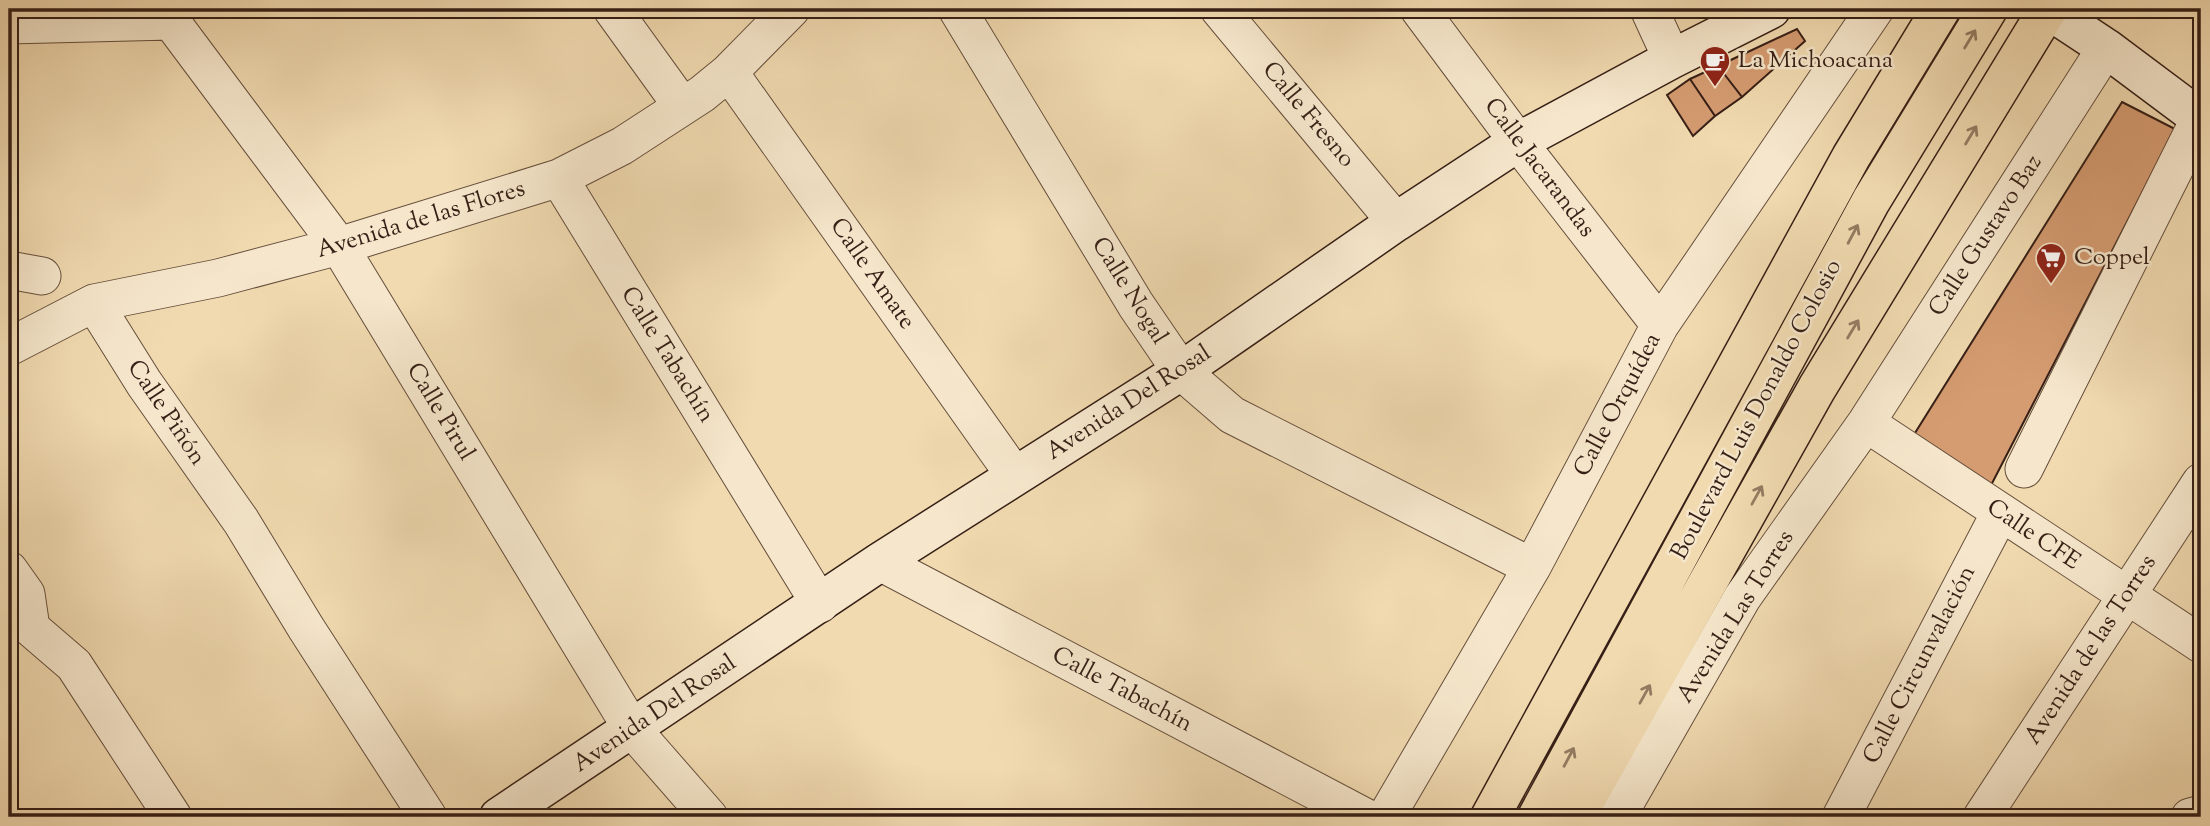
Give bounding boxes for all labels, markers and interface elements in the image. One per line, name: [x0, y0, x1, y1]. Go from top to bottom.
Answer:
one-way arrow: [1963, 29, 1977, 49]
cafe icon: La Michoacana: [1698, 44, 1732, 88]
place label: La Michoacana: [1738, 44, 1893, 78]
street label: Calle Fresno: [1253, 55, 1363, 175]
street label: Calle Jacarandas: [1475, 91, 1603, 245]
one-way arrow: [1964, 126, 1979, 145]
street label: Calle Gustavo Baz: [1921, 148, 2051, 324]
street label: Avenida de las Flores: [313, 172, 529, 268]
street label: Calle Amate: [821, 211, 923, 337]
one-way arrow: [1846, 224, 1860, 245]
street label: Calle Nogal: [1083, 231, 1176, 352]
supermarket icon: Coppel: [2034, 241, 2068, 285]
place label: Coppel: [2074, 241, 2150, 275]
street label: Boulevard Luis Donaldo Colosio: [1663, 254, 1851, 566]
street label: Calle Tabachín: [612, 280, 722, 430]
one-way arrow: [1846, 320, 1860, 340]
street label: Calle Orquídea: [1566, 327, 1670, 483]
street label: Avenida Del Rosal: [1040, 337, 1218, 469]
street label: Calle Piñón: [118, 353, 214, 473]
street label: Calle Pirul: [397, 357, 483, 468]
one-way arrow: [1750, 486, 1764, 506]
street label: Calle CFE: [1979, 491, 2087, 579]
street label: Avenida Las Torres: [1669, 524, 1803, 710]
street label: Avenida de las Torres: [2017, 548, 2165, 752]
street label: Calle Circunvalación: [1855, 560, 1985, 770]
street label: Calle Tabachín: [1046, 639, 1198, 741]
street label: Avenida Del Rosal: [566, 646, 744, 781]
one-way arrow: [1638, 684, 1652, 704]
one-way arrow: [1563, 747, 1577, 768]

